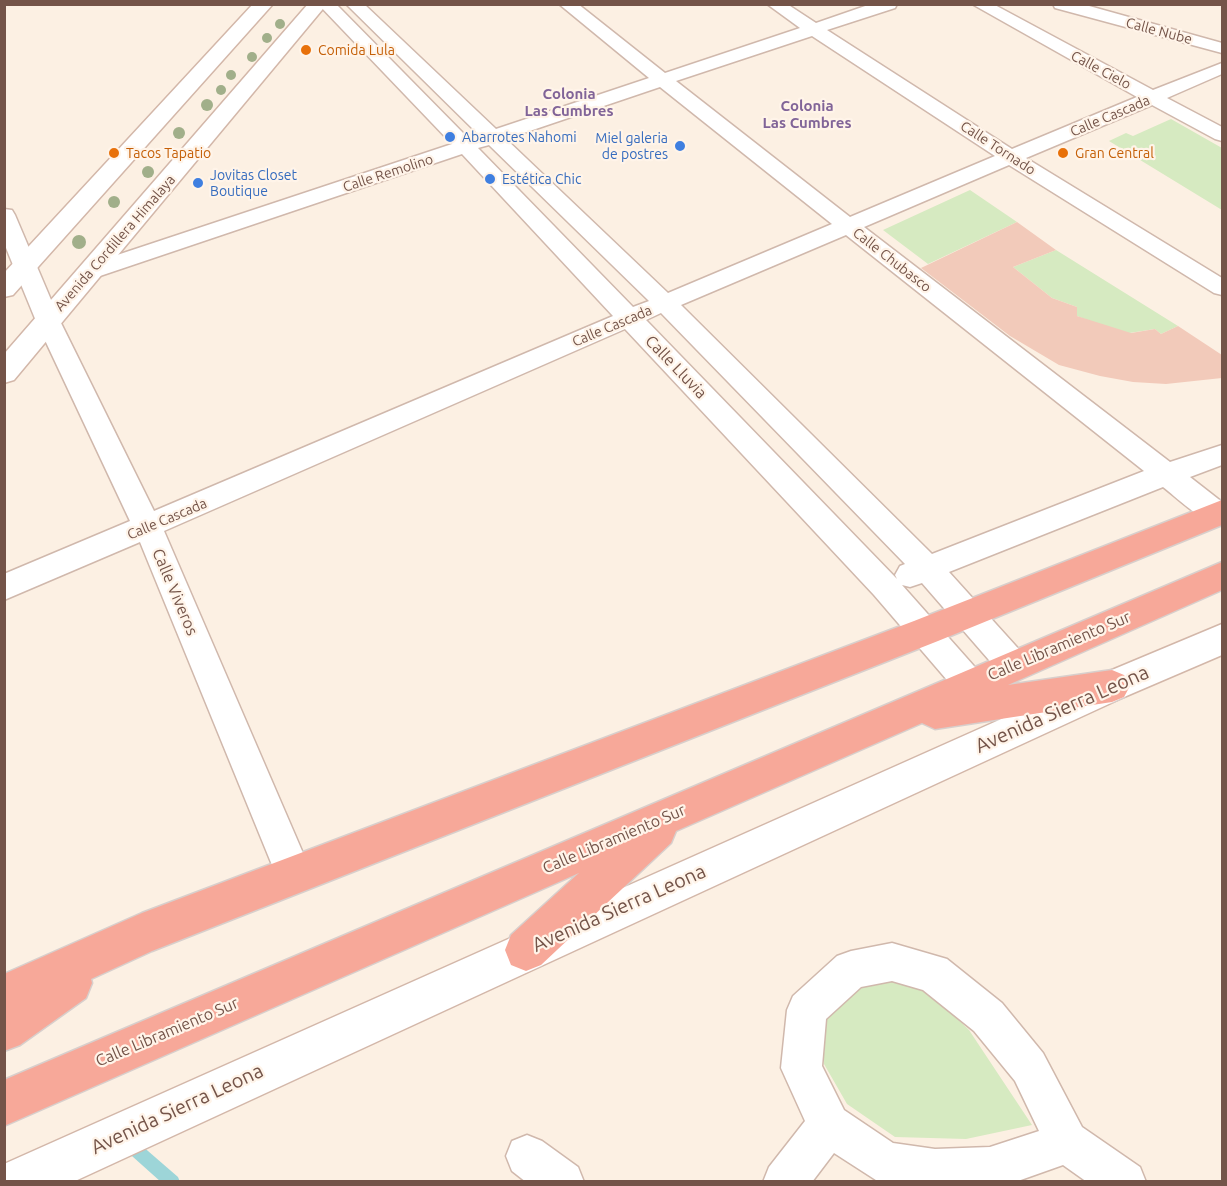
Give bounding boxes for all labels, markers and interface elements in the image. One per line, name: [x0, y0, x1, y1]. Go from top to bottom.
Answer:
street label: Calle Nube: [1124, 14, 1194, 48]
place label: Comida Lula: [318, 42, 395, 58]
marker: Comida Lula: [299, 43, 313, 57]
street label: Calle Cielo: [1068, 47, 1134, 93]
district label: Colonia Las Cumbres: [524, 85, 614, 120]
street label: Calle Cascada: [1068, 92, 1152, 140]
district label: Colonia Las Cumbres: [762, 97, 852, 132]
street label: Calle Tornado: [957, 117, 1039, 179]
place label: Abarrotes Nahomi: [462, 129, 577, 145]
marker: Abarrotes Nahomi: [443, 130, 457, 144]
place label: Miel galeria de postres: [595, 130, 668, 162]
marker: Miel galeria de postres: [673, 139, 687, 153]
place label: Tacos Tapatio: [126, 145, 211, 161]
place label: Gran Central: [1075, 145, 1154, 161]
marker: Tacos Tapatio: [107, 146, 121, 160]
marker: Gran Central: [1056, 146, 1070, 160]
street label: Calle Remolino: [341, 150, 435, 196]
place label: Jovitas Closet Boutique: [210, 167, 297, 200]
street label: Avenida Cordillera Himalaya: [51, 171, 179, 315]
place label: Estética Chic: [502, 171, 581, 187]
marker: Estética Chic: [483, 172, 497, 186]
marker: Jovitas Closet Boutique: [191, 176, 205, 190]
street label: Calle Chubasco: [849, 224, 935, 296]
street label: Calle Cascada: [570, 302, 654, 350]
street label: Calle Lluvia: [641, 331, 711, 403]
street label: Calle Cascada: [125, 495, 209, 543]
street label: Calle Viveros: [148, 546, 202, 638]
street label: Calle Libramiento Sur: [985, 607, 1133, 685]
street label: Avenida Sierra Leona: [972, 660, 1152, 758]
street label: Calle Libramiento Sur: [540, 800, 688, 878]
street label: Avenida Sierra Leona: [529, 859, 709, 957]
street label: Calle Libramiento Sur: [93, 993, 241, 1071]
street label: Avenida Sierra Leona: [87, 1059, 267, 1159]

